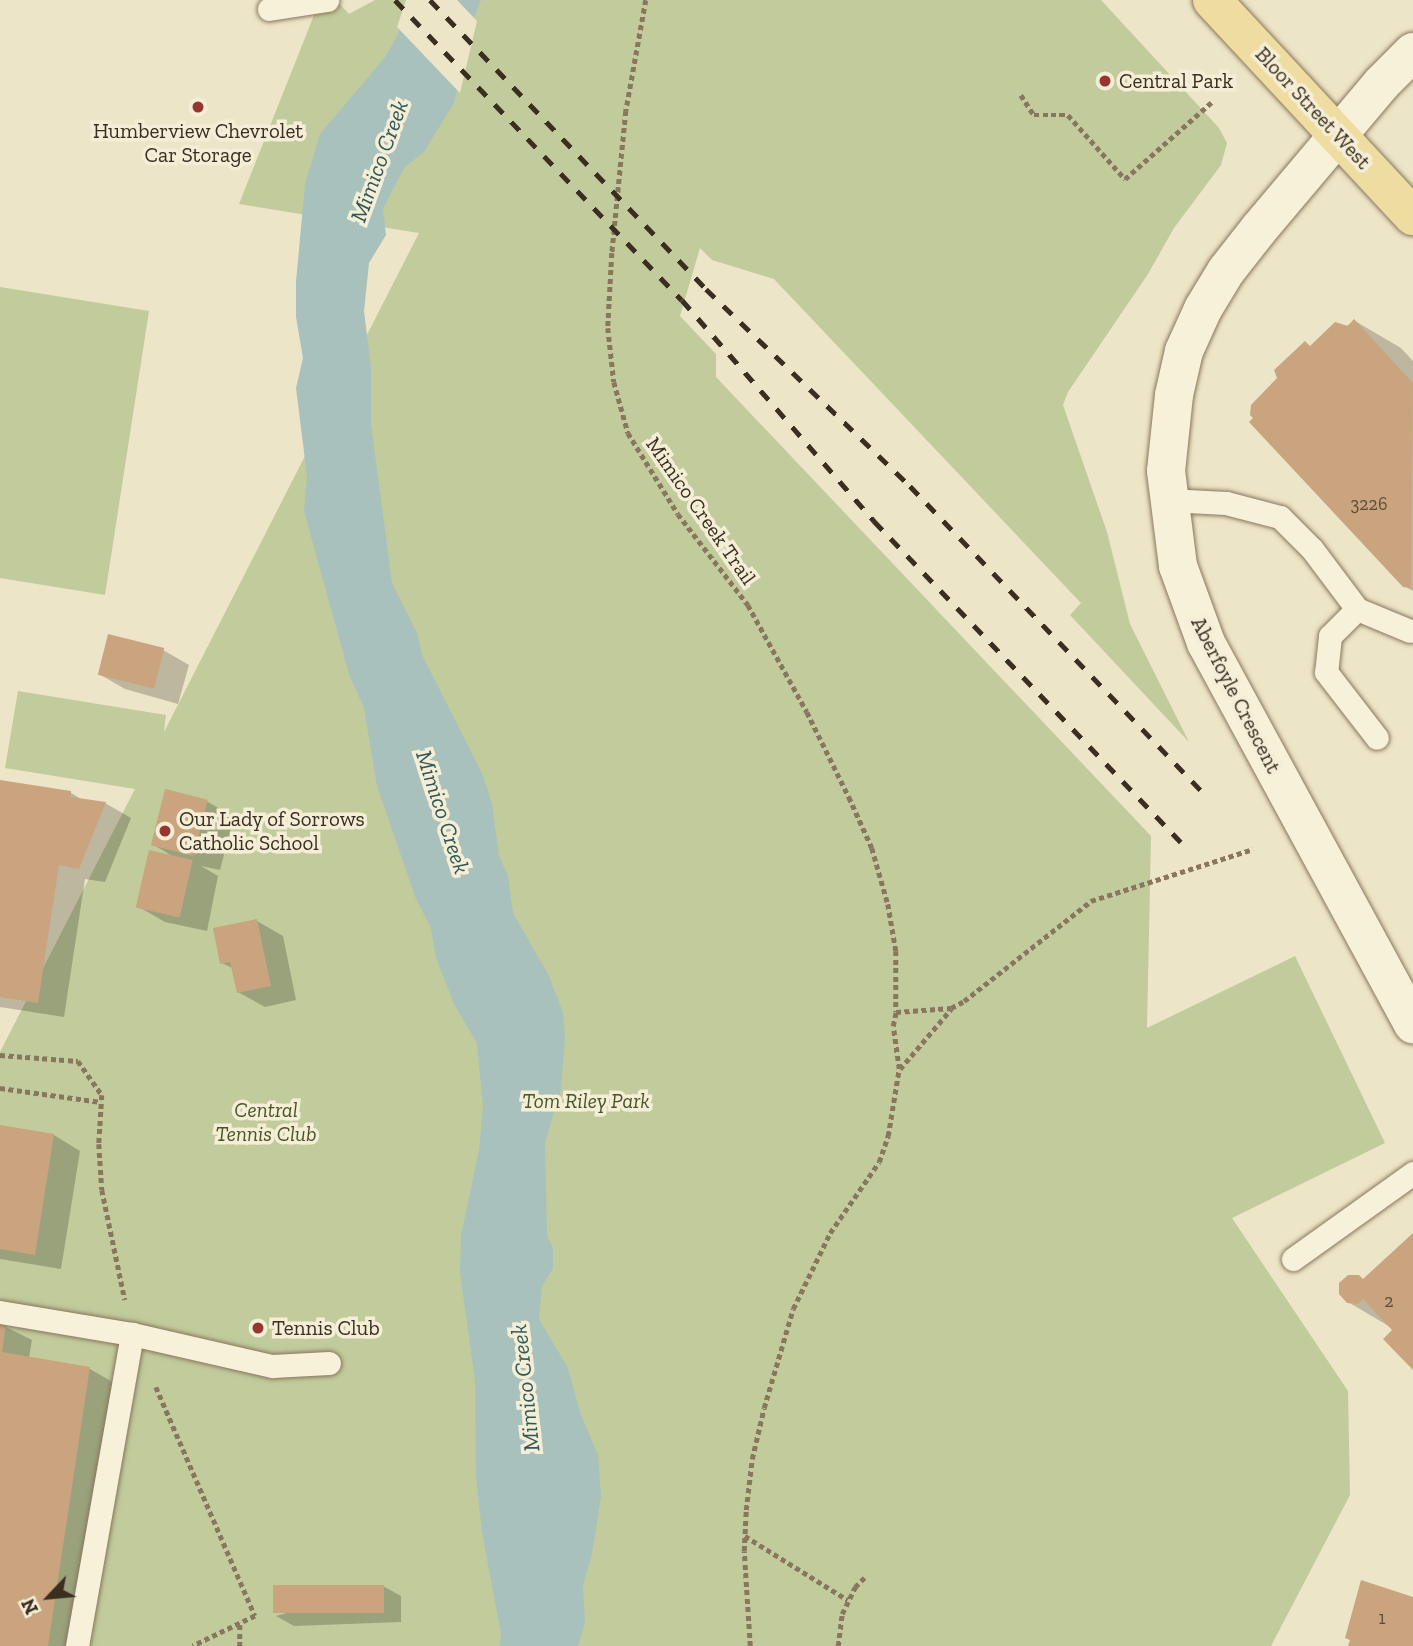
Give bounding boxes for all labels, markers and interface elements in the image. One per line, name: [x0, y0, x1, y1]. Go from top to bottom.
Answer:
street label: Bloor Street West: [1250, 41, 1376, 175]
place label: Central Park: [1119, 68, 1233, 94]
marker: Central Park: [1097, 73, 1113, 89]
water label: Mimico Creek: [344, 96, 414, 226]
marker: Humberview Chevrolet Car Storage: [190, 99, 206, 115]
place label: Humberview Chevrolet Car Storage: [93, 118, 303, 168]
street label: Mimico Creek Trail: [641, 432, 761, 590]
house number: 3226: [1351, 493, 1387, 515]
street label: Aberfoyle Crescent: [1186, 613, 1286, 777]
water label: Mimico Creek: [410, 747, 476, 877]
place label: Our Lady of Sorrows Catholic School: [179, 806, 366, 856]
marker: Our Lady of Sorrows Catholic School: [157, 823, 173, 839]
park label: Tom Riley Park: [522, 1088, 650, 1114]
park label: Central Tennis Club: [215, 1097, 317, 1147]
house number: 2: [1384, 1290, 1394, 1312]
place label: Tennis Club: [272, 1315, 380, 1341]
marker: Tennis Club: [250, 1320, 266, 1336]
water label: Mimico Creek: [505, 1323, 545, 1453]
north arrow: [14, 1562, 84, 1632]
text: N: [16, 1595, 43, 1618]
house number: 1: [1379, 1607, 1385, 1629]

